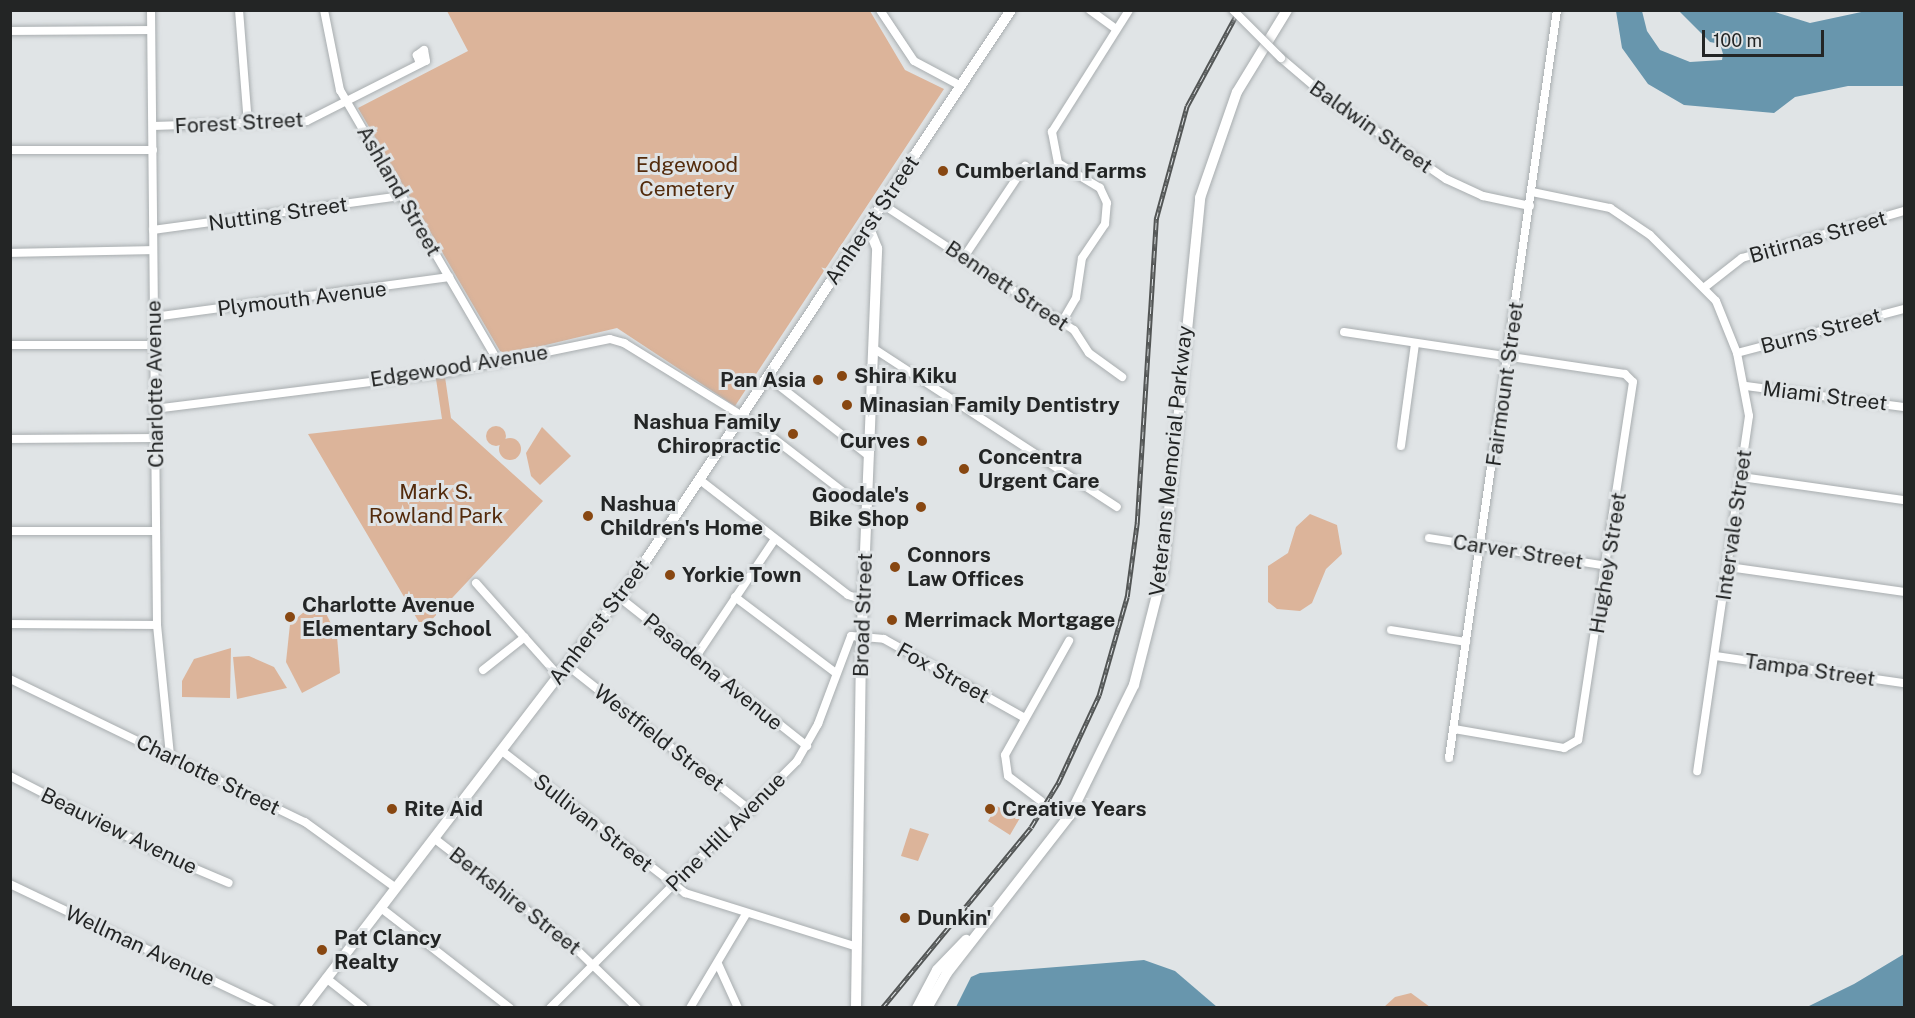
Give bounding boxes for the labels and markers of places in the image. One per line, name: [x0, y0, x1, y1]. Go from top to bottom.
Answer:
place label: Cumberland Farms: [955, 158, 1147, 184]
marker: Cumberland Farms: [936, 164, 950, 178]
place label: Shira Kiku: [854, 363, 957, 389]
place label: Pan Asia: [720, 367, 806, 393]
marker: Shira Kiku: [835, 369, 849, 383]
marker: Pan Asia: [811, 373, 825, 387]
place label: Minasian Family Dentistry: [859, 392, 1120, 418]
marker: Minasian Family Dentistry: [840, 398, 854, 412]
place label: Nashua Family Chiropractic: [633, 409, 781, 459]
marker: Nashua Family Chiropractic: [786, 427, 800, 441]
place label: Curves: [840, 428, 910, 454]
marker: Curves: [915, 434, 929, 448]
place label: Concentra Urgent Care: [978, 444, 1100, 494]
marker: Concentra Urgent Care: [955, 460, 973, 478]
place label: Goodale's Bike Shop: [809, 482, 909, 532]
place label: Nashua Children's Home: [600, 491, 763, 541]
marker: Goodale's Bike Shop: [914, 500, 928, 514]
marker: Nashua Children's Home: [581, 509, 595, 523]
place label: Connors Law Offices: [907, 542, 1024, 592]
marker: Connors Law Offices: [888, 560, 902, 574]
place label: Yorkie Town: [682, 562, 802, 588]
marker: Yorkie Town: [663, 568, 677, 582]
place label: Charlotte Avenue Elementary School: [302, 592, 492, 642]
place label: Merrimack Mortgage: [904, 607, 1115, 633]
marker: Charlotte Avenue Elementary School: [283, 610, 297, 624]
marker: Merrimack Mortgage: [885, 613, 899, 627]
place label: Rite Aid: [404, 796, 483, 822]
place label: Creative Years: [1002, 796, 1147, 822]
marker: Rite Aid: [385, 802, 399, 816]
marker: Creative Years: [983, 802, 997, 816]
place label: Dunkin': [917, 905, 992, 931]
marker: Dunkin': [898, 911, 912, 925]
place label: Pat Clancy Realty: [334, 925, 442, 975]
marker: Pat Clancy Realty: [315, 943, 329, 957]

